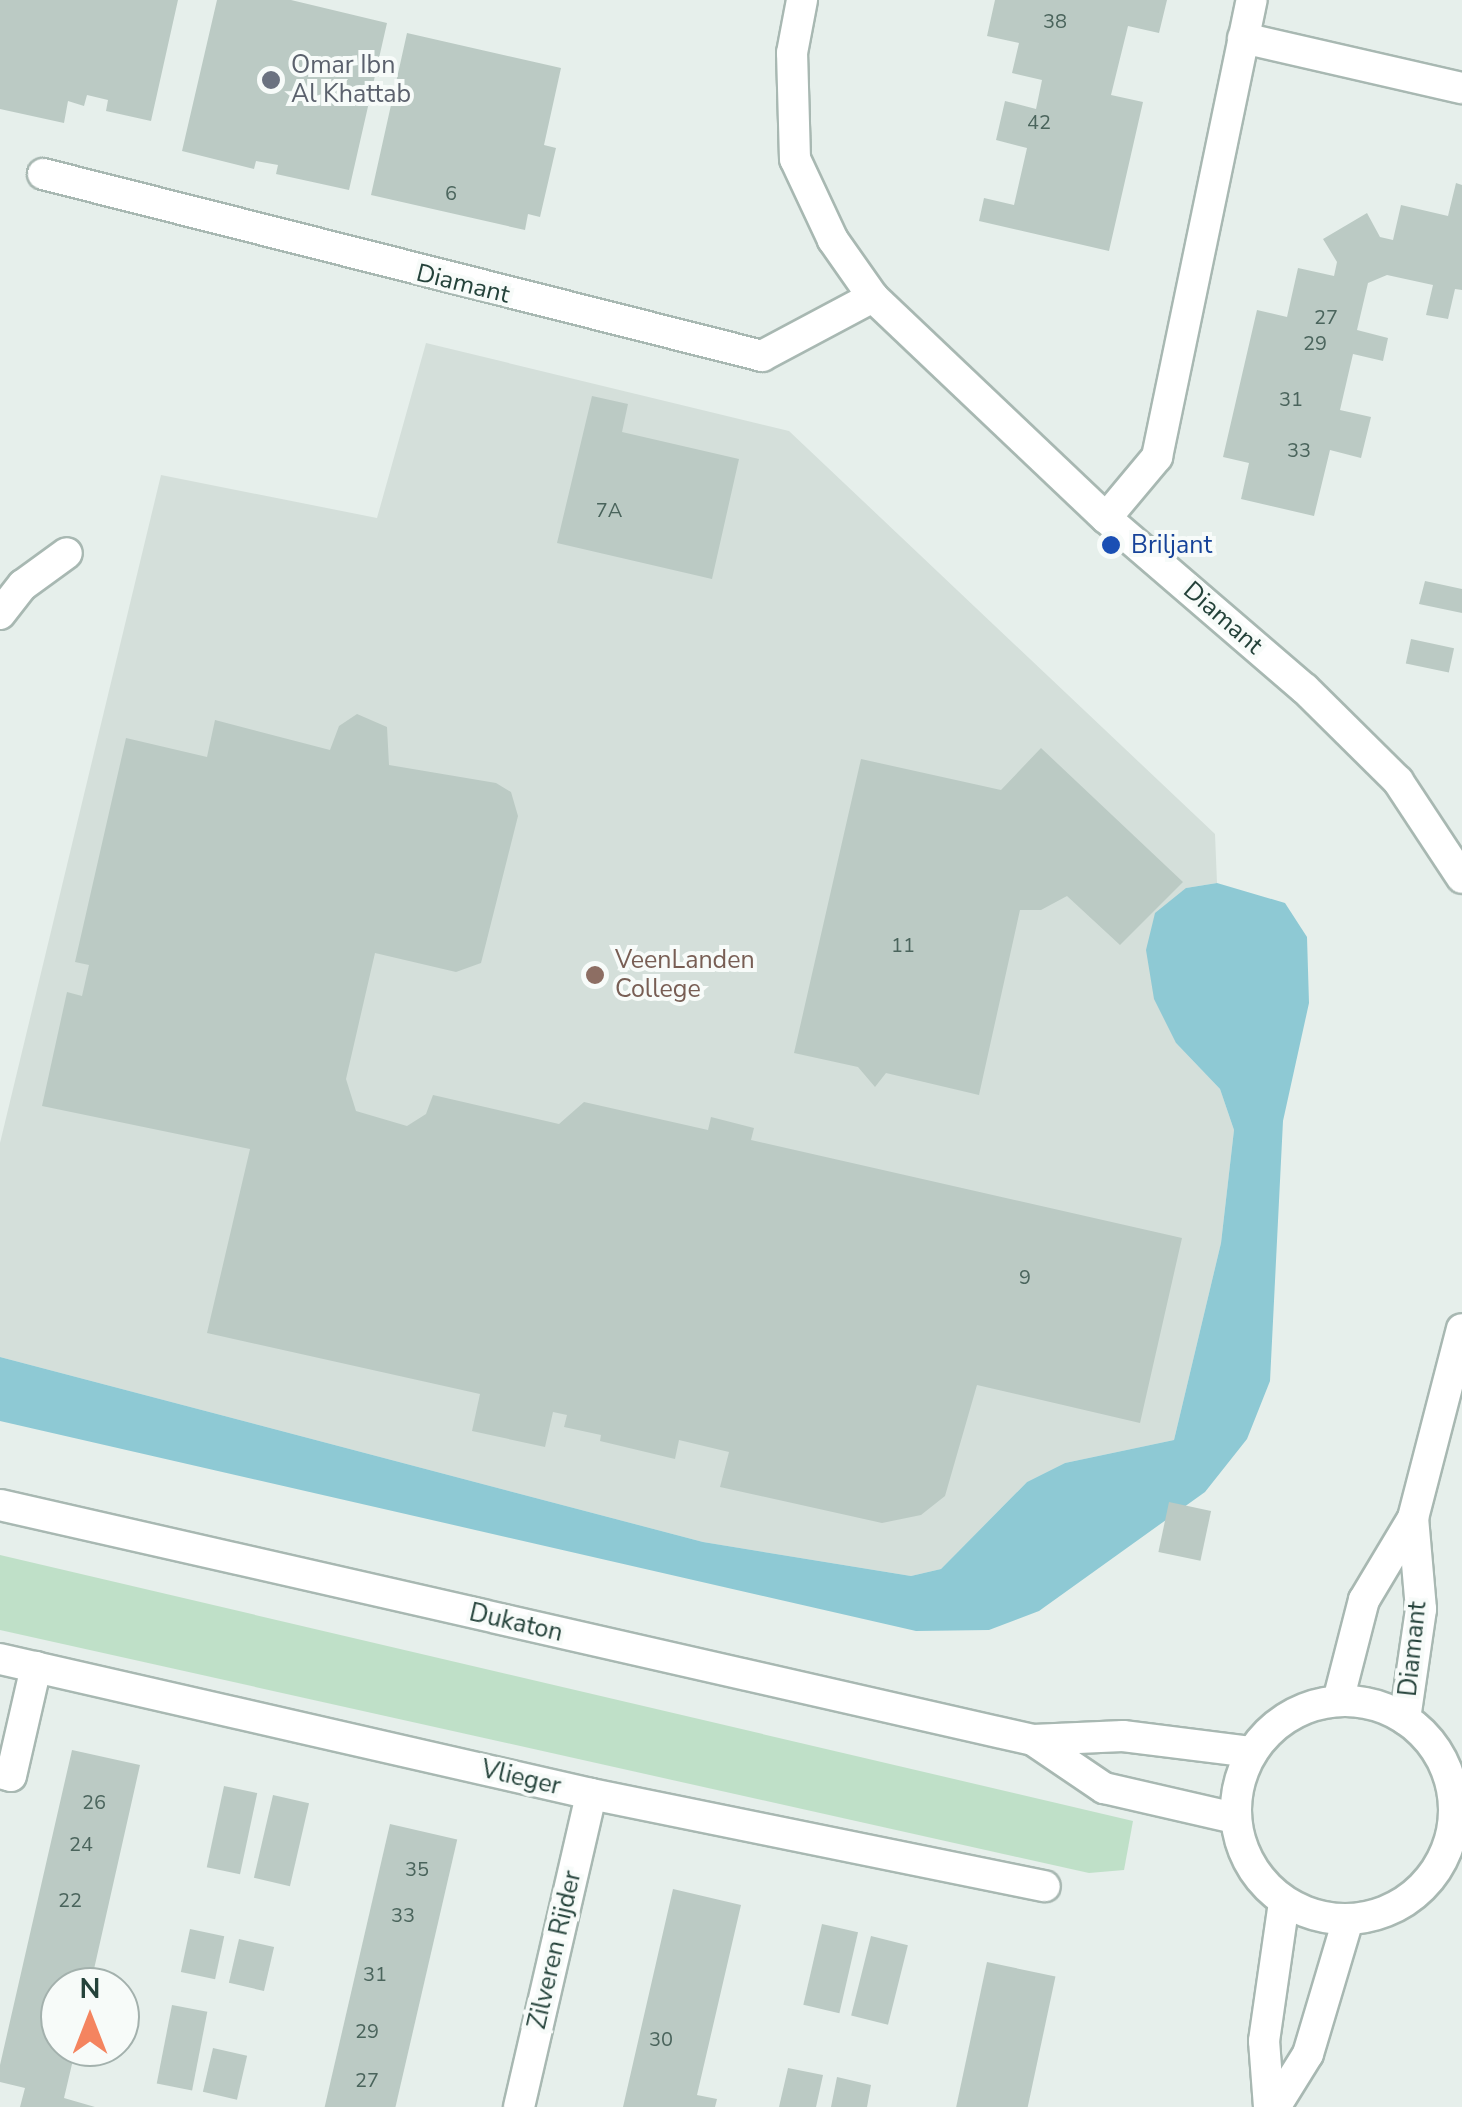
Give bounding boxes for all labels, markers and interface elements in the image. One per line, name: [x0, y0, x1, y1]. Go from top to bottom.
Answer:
house number: 38: [1043, 9, 1067, 33]
place label: Omar Ibn Al Khattab: [291, 51, 411, 110]
marker: Omar Ibn Al Khattab: [260, 69, 282, 91]
house number: 42: [1027, 110, 1051, 134]
house number: 6: [445, 181, 457, 205]
street label: Diamant: [413, 258, 513, 310]
house number: 27: [1314, 305, 1338, 329]
house number: 29: [1303, 331, 1327, 355]
house number: 31: [1279, 387, 1303, 411]
house number: 33: [1287, 438, 1311, 462]
house number: 7A: [596, 498, 622, 522]
place label: Briljant: [1131, 530, 1212, 560]
marker: Briljant: [1100, 534, 1122, 556]
street label: Diamant: [1177, 575, 1269, 661]
house number: 11: [891, 933, 915, 957]
place label: VeenLanden College: [615, 946, 755, 1005]
marker: VeenLanden College: [584, 964, 606, 986]
house number: 9: [1019, 1265, 1031, 1289]
street label: Dukaton: [466, 1598, 566, 1648]
street label: Diamant: [1393, 1600, 1433, 1698]
street label: Vlieger: [478, 1754, 564, 1802]
house number: 26: [82, 1790, 106, 1814]
house number: 24: [69, 1832, 93, 1856]
house number: 35: [405, 1857, 429, 1881]
street label: Zilveren Rijder: [522, 1868, 588, 2032]
house number: 22: [58, 1888, 82, 1912]
house number: 33: [391, 1903, 415, 1927]
house number: 31: [363, 1962, 387, 1986]
north arrow: [40, 1967, 140, 2067]
text: N: [80, 1970, 100, 2008]
house number: 29: [355, 2019, 379, 2043]
house number: 30: [649, 2027, 673, 2051]
house number: 27: [355, 2068, 379, 2092]

